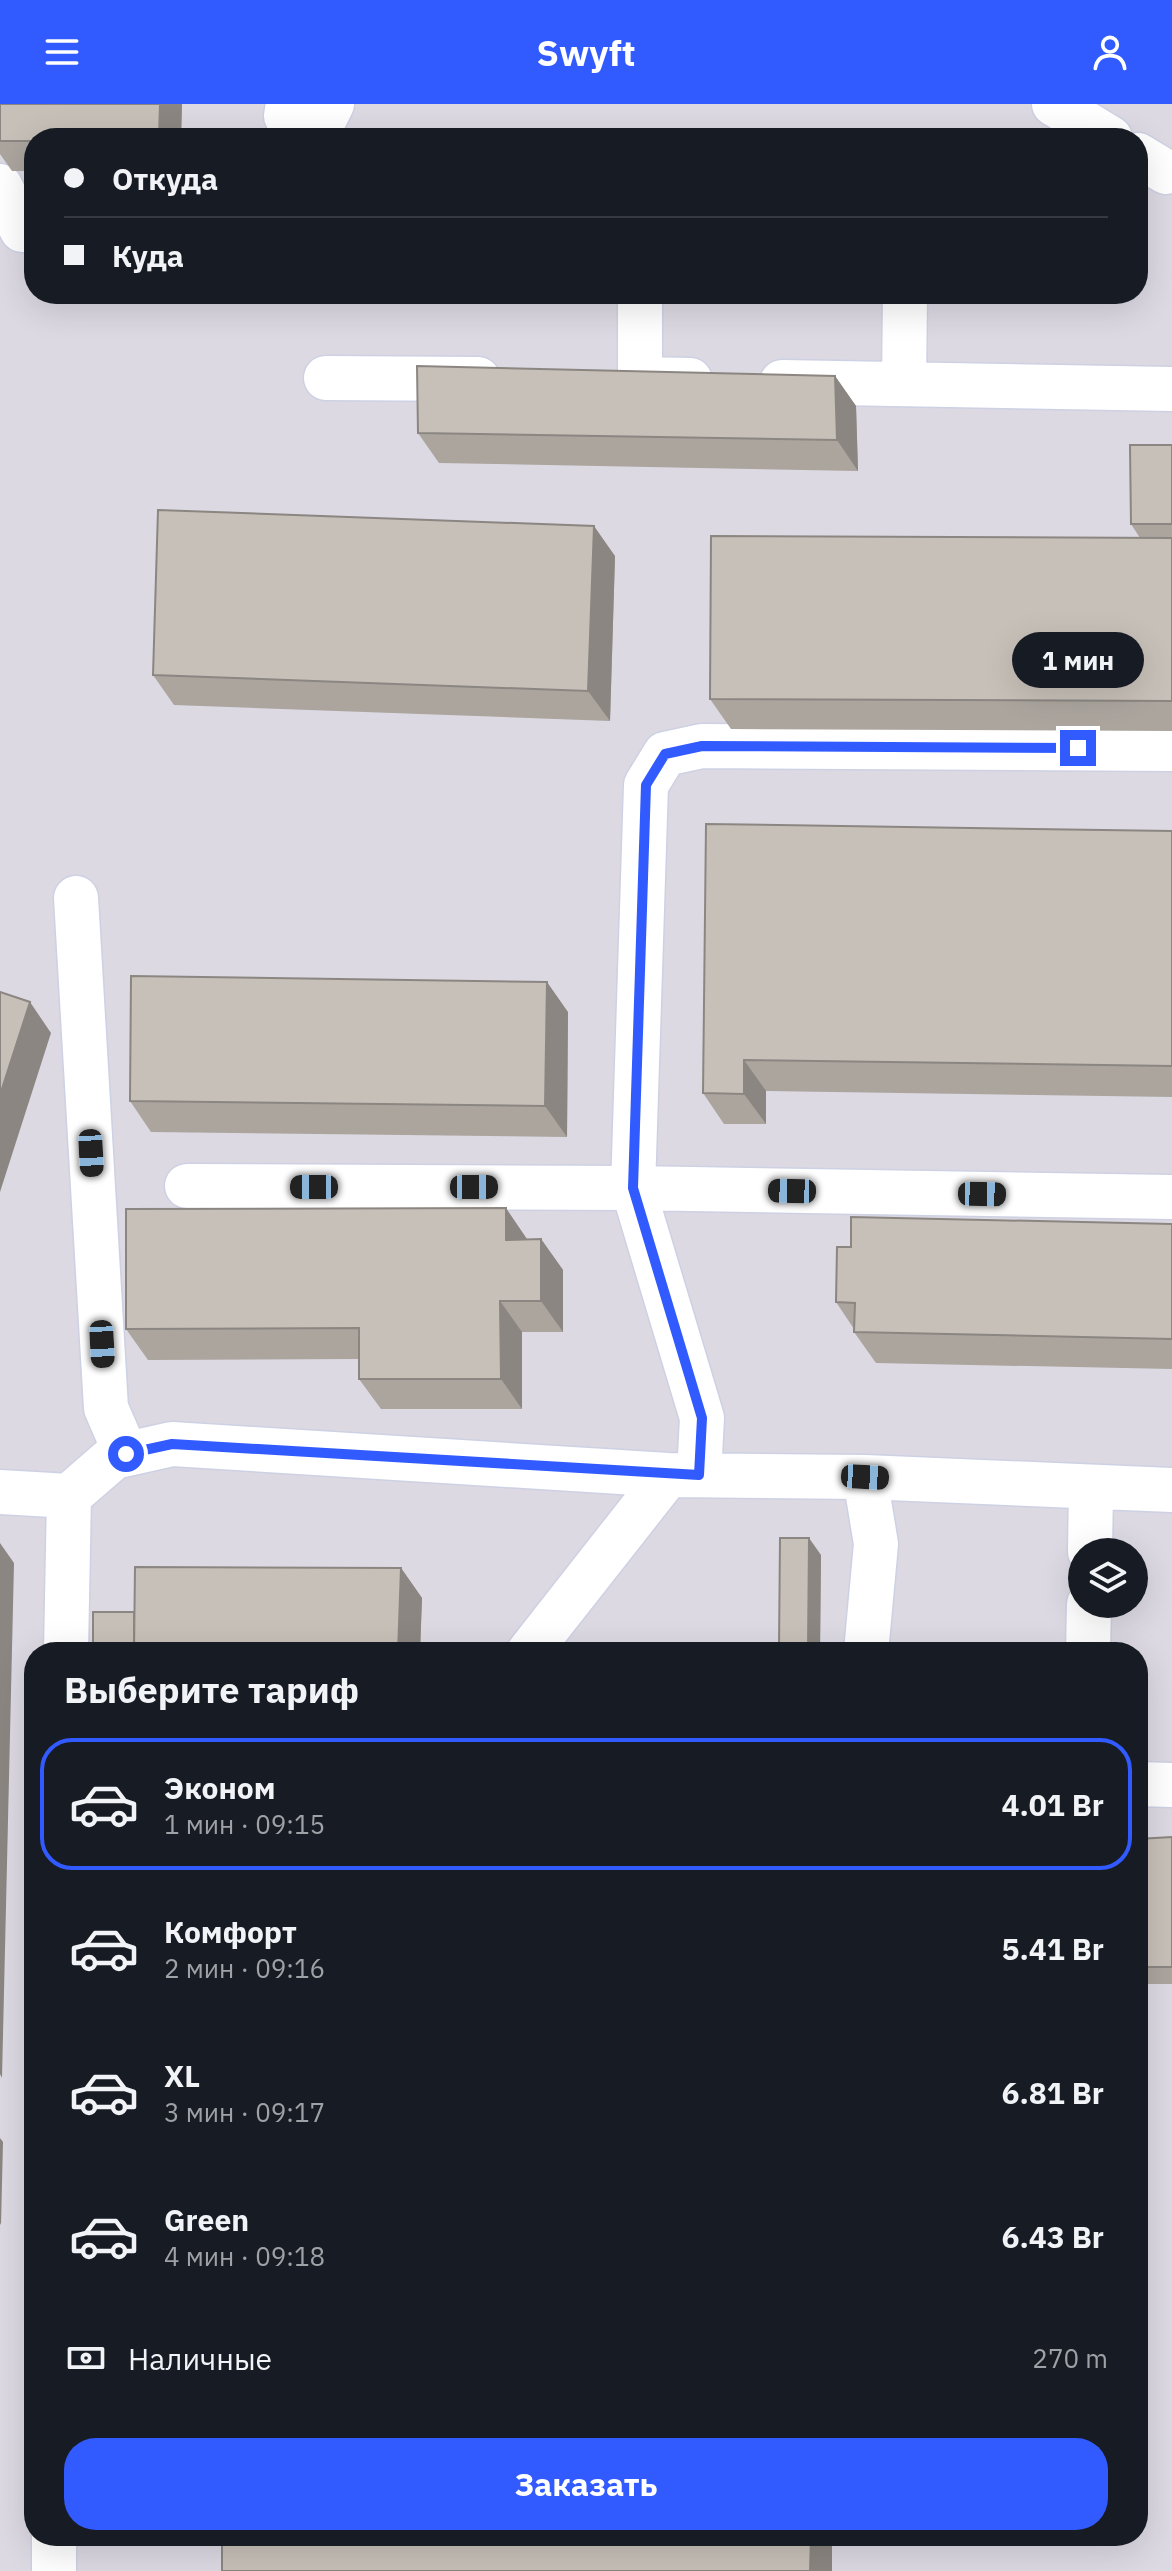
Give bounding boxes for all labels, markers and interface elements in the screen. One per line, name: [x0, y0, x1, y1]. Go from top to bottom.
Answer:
text: Swyft: [536, 29, 636, 76]
icon: menu: [40, 30, 84, 74]
icon: person: [1088, 30, 1132, 74]
text: Откуда: [112, 159, 218, 198]
text: Куда: [112, 236, 184, 275]
callout: 1 мин: [1012, 632, 1144, 688]
text: 1 мин: [1042, 643, 1114, 677]
route end: [1060, 730, 1096, 766]
car: [78, 1128, 104, 1178]
car: [290, 1175, 338, 1199]
car: [450, 1175, 498, 1199]
car: [768, 1179, 816, 1203]
car: [958, 1182, 1006, 1206]
car: [89, 1319, 115, 1369]
route start: [108, 1436, 144, 1472]
car: [840, 1464, 890, 1490]
map controls: [1068, 1538, 1148, 1618]
button: layers: [1068, 1538, 1148, 1618]
text: Выберите тариф: [64, 1666, 359, 1713]
icon: car: [68, 1768, 140, 1840]
text: Эконом: [164, 1768, 275, 1807]
text: 4.01 Br: [1001, 1785, 1104, 1824]
text: 1 мин · 09:15: [164, 1807, 325, 1841]
icon: car: [68, 1912, 140, 1984]
text: Комфорт: [164, 1912, 297, 1951]
text: 5.41 Br: [1001, 1929, 1104, 1968]
text: 2 мин · 09:16: [164, 1951, 325, 1985]
icon: car: [68, 2056, 140, 2128]
text: XL: [164, 2056, 200, 2095]
text: 6.81 Br: [1001, 2073, 1104, 2112]
text: 3 мин · 09:17: [164, 2095, 325, 2129]
icon: car: [68, 2200, 140, 2272]
text: Green: [164, 2200, 249, 2239]
text: 6.43 Br: [1001, 2217, 1104, 2256]
text: 4 мин · 09:18: [164, 2239, 325, 2273]
icon: cash: [64, 2336, 108, 2380]
text: Наличные: [128, 2339, 272, 2378]
text: 270 m: [1032, 2341, 1108, 2375]
button: Заказать: [64, 2438, 1108, 2530]

